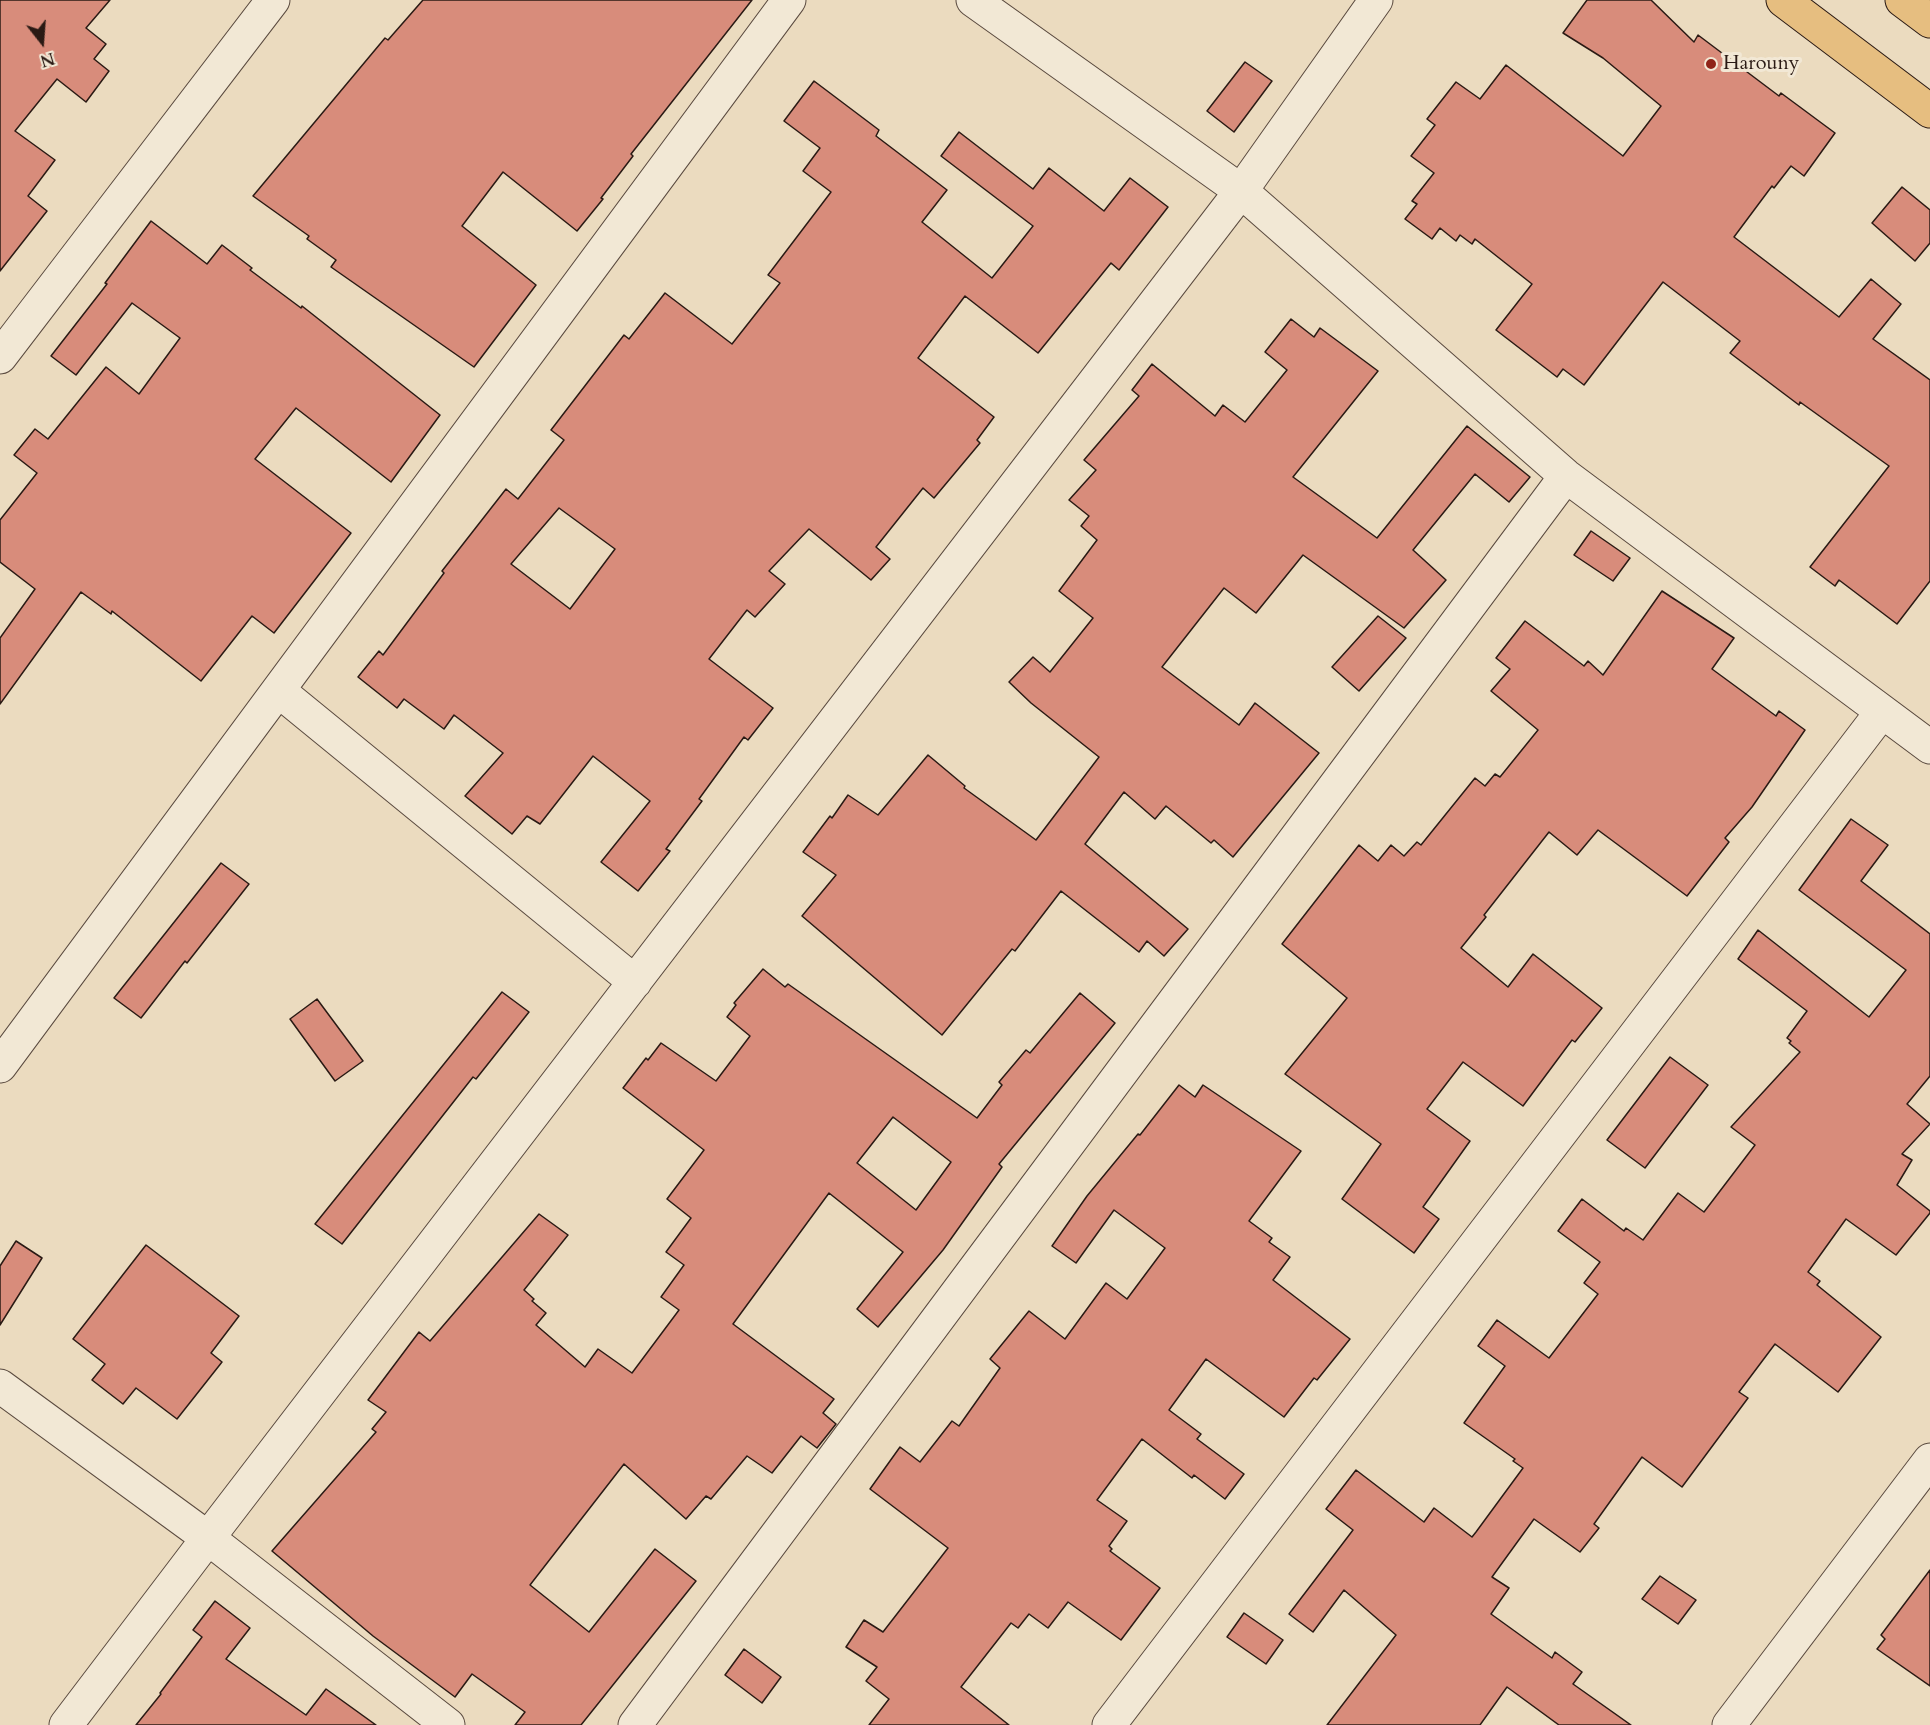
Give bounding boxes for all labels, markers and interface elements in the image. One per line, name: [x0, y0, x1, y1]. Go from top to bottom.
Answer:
north arrow: [12, 12, 72, 72]
text: N: [37, 47, 57, 72]
place label: Harouny: [1723, 52, 1799, 76]
marker: Harouny: [1704, 57, 1718, 71]

